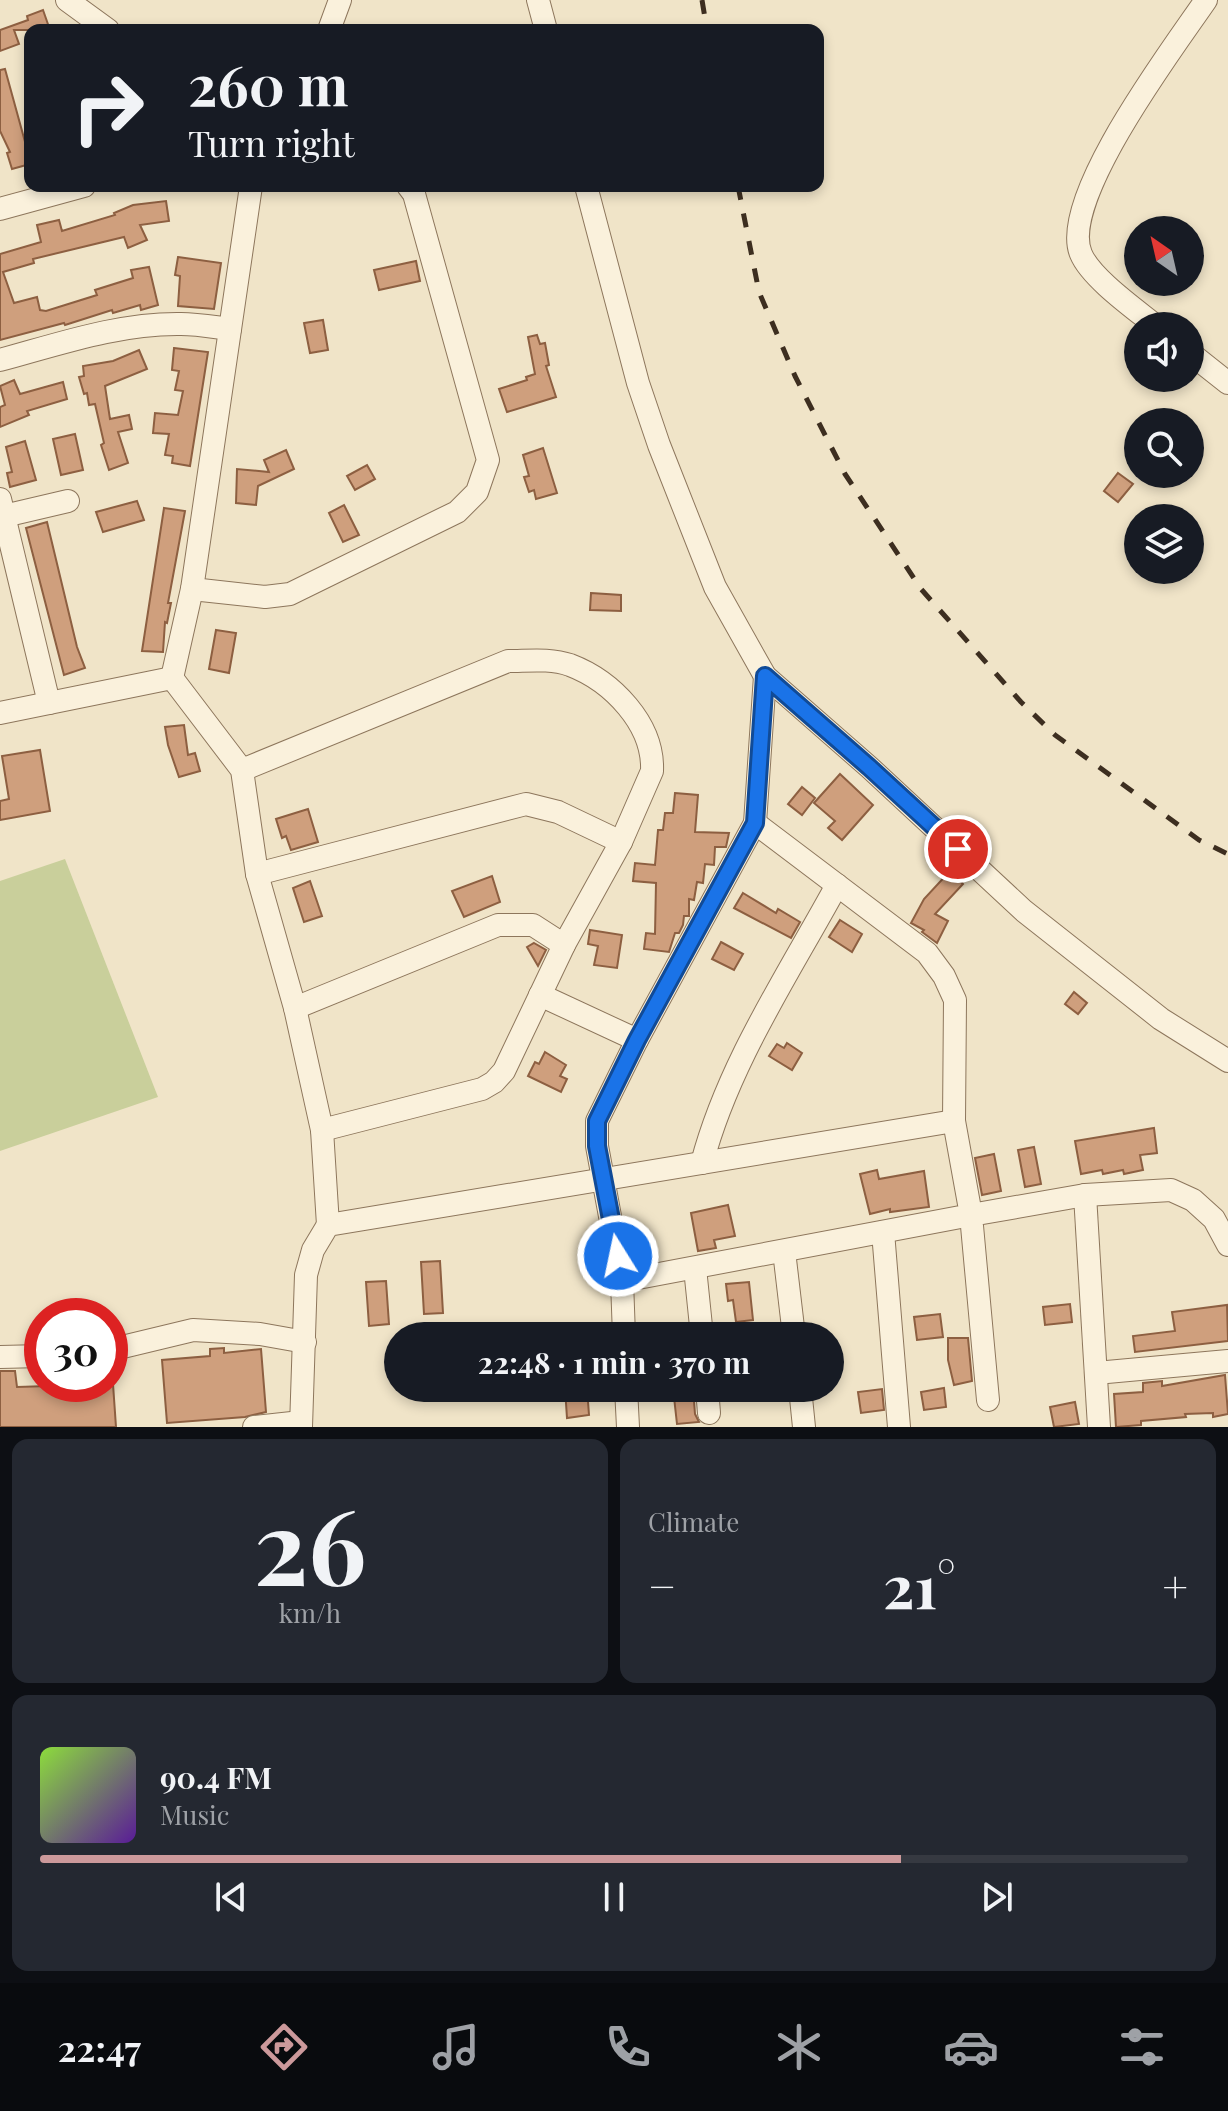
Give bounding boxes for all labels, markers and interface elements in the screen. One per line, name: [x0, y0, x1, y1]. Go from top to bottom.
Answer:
text: 260 m: [188, 46, 349, 121]
icon: right: [56, 56, 160, 160]
text: Turn right: [188, 118, 355, 166]
north arrow: [1124, 216, 1204, 296]
map controls: [1124, 216, 1204, 584]
button: sound: [1124, 312, 1204, 392]
button: search: [1124, 408, 1204, 488]
button: layers: [1124, 504, 1204, 584]
pin: [924, 815, 992, 883]
icon: arrive: [936, 827, 980, 871]
position arrow: [576, 1214, 660, 1298]
speed limit sign: 30: [24, 1298, 128, 1402]
text: 22:48 · 1 min · 370 m: [478, 1342, 750, 1382]
text: 26: [254, 1473, 366, 1612]
text: Climate: [648, 1504, 739, 1539]
text: 21°: [883, 1544, 956, 1624]
text: −: [648, 1555, 676, 1614]
text: +: [1162, 1555, 1188, 1614]
text: km/h: [279, 1595, 341, 1630]
text: 90.4 FM: [160, 1757, 272, 1797]
text: Music: [160, 1797, 229, 1832]
icon: previous: [209, 1875, 253, 1919]
icon: pause: [592, 1875, 636, 1919]
icon: next: [975, 1875, 1019, 1919]
icon: directions: [256, 2019, 312, 2075]
icon: music: [428, 2019, 484, 2075]
icon: phone: [600, 2019, 656, 2075]
icon: climate: [771, 2019, 827, 2075]
icon: car: [943, 2019, 999, 2075]
icon: filters: [1114, 2019, 1170, 2075]
text: 22:47: [58, 2023, 141, 2071]

